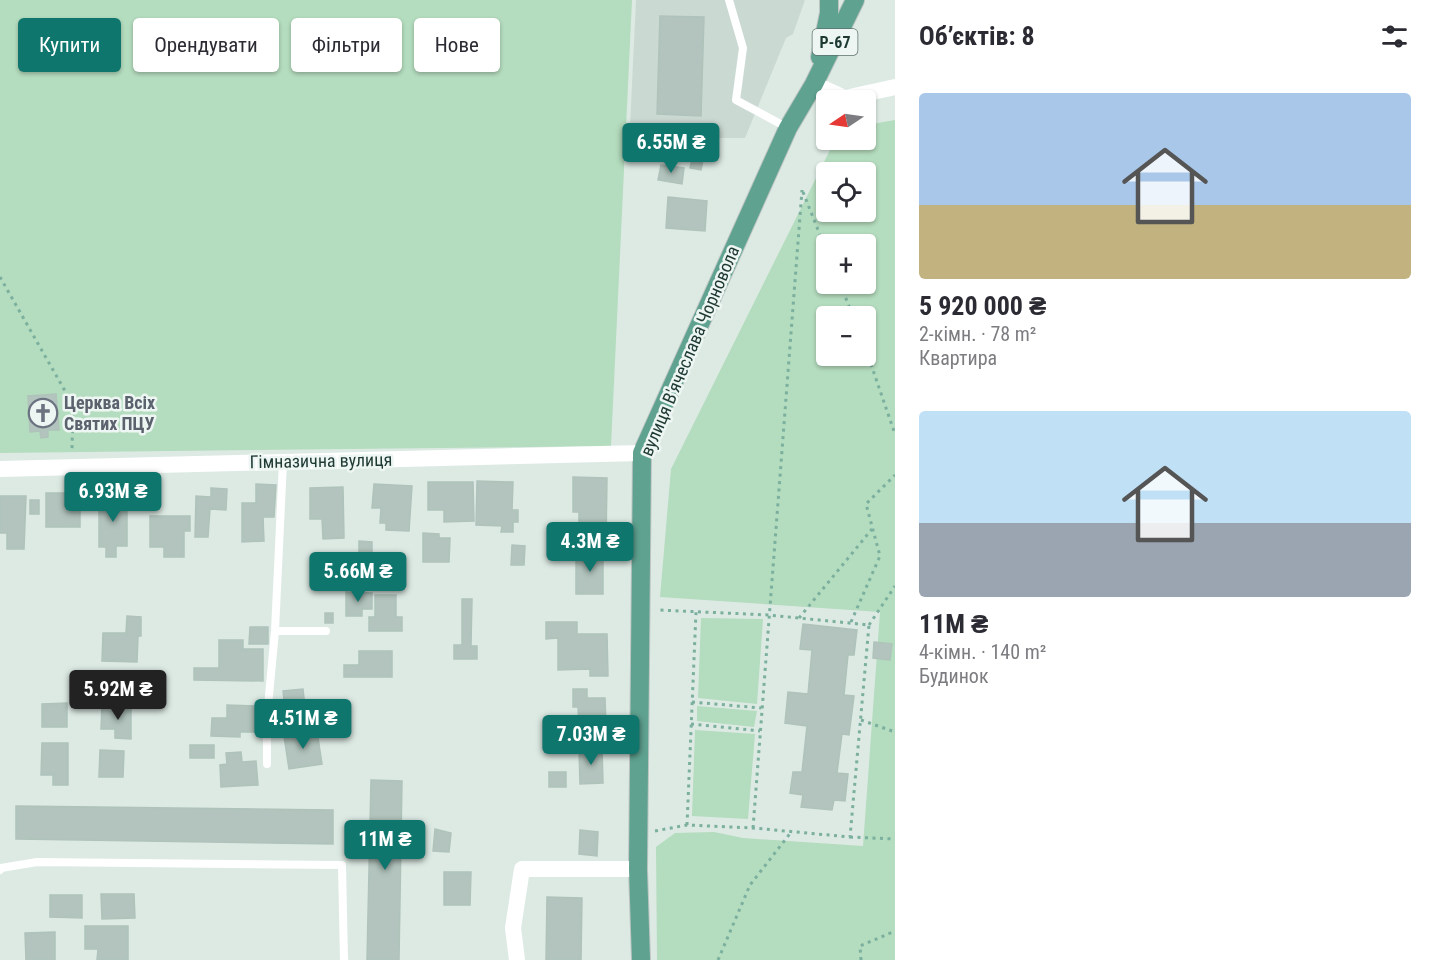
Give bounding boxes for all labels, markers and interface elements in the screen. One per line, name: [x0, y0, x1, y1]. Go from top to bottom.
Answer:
chip: Купити: [18, 18, 121, 72]
chip: Орендувати: [133, 18, 279, 72]
chip: Фільтри: [291, 18, 402, 72]
chip: Нове: [414, 18, 500, 72]
icon: filters: [1378, 20, 1411, 53]
text: Об’єктів: 8: [919, 21, 1035, 51]
road number: Р-67: [812, 29, 858, 55]
north arrow: [816, 90, 876, 150]
map controls: [816, 90, 876, 366]
pin: 6.55M ₴: [616, 123, 726, 174]
text: 6.55M ₴: [636, 130, 706, 154]
icon: home: [1111, 132, 1219, 240]
button: locate: [816, 162, 876, 222]
button: +: [816, 234, 876, 294]
street label: вулиця В'ячеслава Чорновола: [636, 243, 743, 459]
text: 5 920 000 ₴: [919, 291, 1046, 321]
button: −: [816, 306, 876, 366]
text: 2-кімн. · 78 m²: [919, 322, 1036, 346]
text: Квартира: [919, 346, 997, 370]
place label: Церква Всіх Святих ПЦУ: [64, 392, 155, 434]
church icon: Церква Всіх Святих ПЦУ: [27, 397, 59, 429]
street label: Гімназична вулиця: [249, 449, 393, 472]
icon: home: [1111, 450, 1219, 558]
pin: 6.93M ₴: [58, 472, 168, 523]
text: 6.93M ₴: [78, 479, 148, 503]
pin: 4.3M ₴: [541, 522, 639, 573]
text: 4.3M ₴: [560, 529, 620, 553]
pin: 5.66M ₴: [303, 552, 413, 603]
text: 5.66M ₴: [323, 559, 393, 583]
text: 11M ₴: [919, 609, 988, 639]
text: 4-кімн. · 140 m²: [919, 640, 1046, 664]
text: Будинок: [919, 664, 989, 688]
pin: 5.92M ₴: [63, 670, 173, 721]
text: 5.92M ₴: [83, 677, 153, 701]
pin: 4.51M ₴: [248, 699, 358, 750]
text: 4.51M ₴: [268, 706, 338, 730]
pin: 7.03M ₴: [536, 715, 646, 766]
text: 7.03M ₴: [556, 722, 626, 746]
pin: 11M ₴: [343, 820, 427, 871]
text: 11M ₴: [358, 827, 412, 851]

